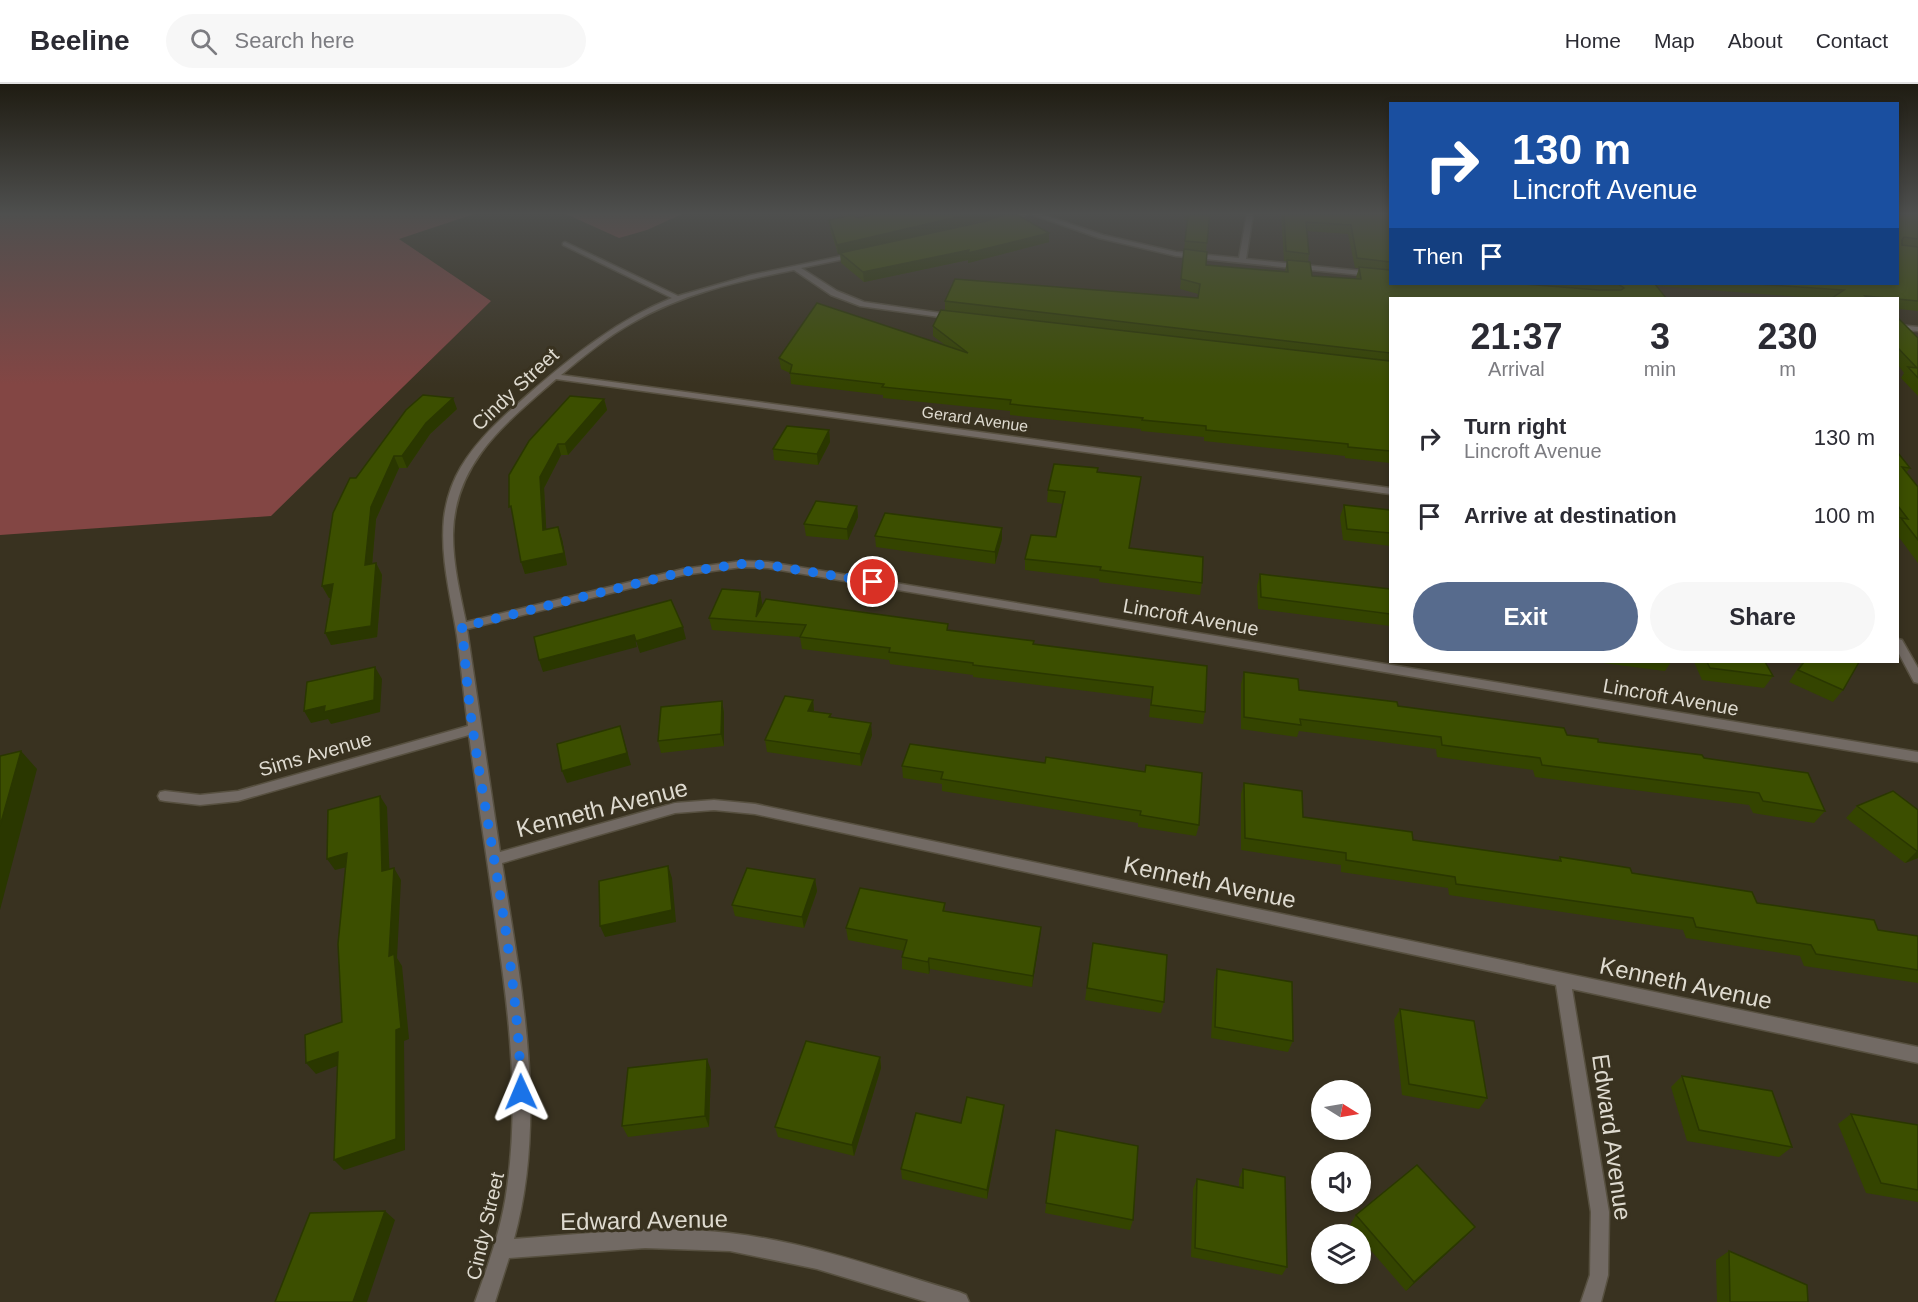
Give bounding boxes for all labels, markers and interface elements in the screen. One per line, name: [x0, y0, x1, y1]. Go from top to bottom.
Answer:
search box: [166, 14, 586, 68]
text: Beeline: [30, 25, 130, 56]
icon: search: [187, 25, 220, 58]
text: Search here: [235, 28, 354, 53]
text: Home: [1565, 29, 1621, 52]
text: Map: [1654, 29, 1695, 52]
text: About: [1728, 29, 1783, 52]
text: Contact: [1816, 29, 1888, 52]
icon: right: [1413, 126, 1491, 204]
text: 130 m: [1512, 126, 1631, 173]
text: Lincroft Avenue: [1512, 175, 1698, 205]
icon: arrive: [1475, 240, 1508, 273]
text: Then: [1413, 244, 1463, 269]
text: 21:37: [1470, 316, 1562, 357]
text: 3: [1650, 316, 1670, 357]
text: 230: [1757, 316, 1818, 357]
street label: Cindy Street: [467, 343, 563, 435]
text: Arrival: [1488, 358, 1545, 380]
text: min: [1644, 358, 1676, 380]
text: m: [1779, 358, 1796, 380]
street label: Gerard Avenue: [921, 403, 1029, 435]
text: Turn right: [1464, 414, 1566, 439]
icon: right: [1413, 422, 1446, 455]
text: 130 m: [1814, 425, 1875, 450]
text: Lincroft Avenue: [1464, 440, 1602, 462]
icon: arrive: [1413, 500, 1446, 533]
text: Arrive at destination: [1464, 503, 1677, 528]
text: 100 m: [1814, 503, 1875, 528]
pin: [847, 556, 898, 607]
icon: arrive: [856, 565, 889, 598]
button: Exit: [1413, 582, 1638, 651]
button: Share: [1650, 582, 1875, 651]
street label: Lincroft Avenue: [1121, 594, 1261, 640]
street label: Lincroft Avenue: [1601, 674, 1741, 720]
street label: Sims Avenue: [256, 727, 374, 781]
street label: Kenneth Avenue: [513, 774, 691, 842]
street label: Kenneth Avenue: [1121, 851, 1299, 913]
street label: Kenneth Avenue: [1597, 952, 1775, 1014]
street label: Edward Avenue: [1587, 1052, 1637, 1222]
position arrow: [489, 1060, 553, 1124]
north arrow: [1311, 1080, 1371, 1140]
map controls: [1311, 1080, 1371, 1284]
button: sound: [1311, 1152, 1371, 1212]
street label: Cindy Street: [462, 1169, 508, 1282]
street label: Edward Avenue: [560, 1205, 728, 1235]
button: layers: [1311, 1224, 1371, 1284]

